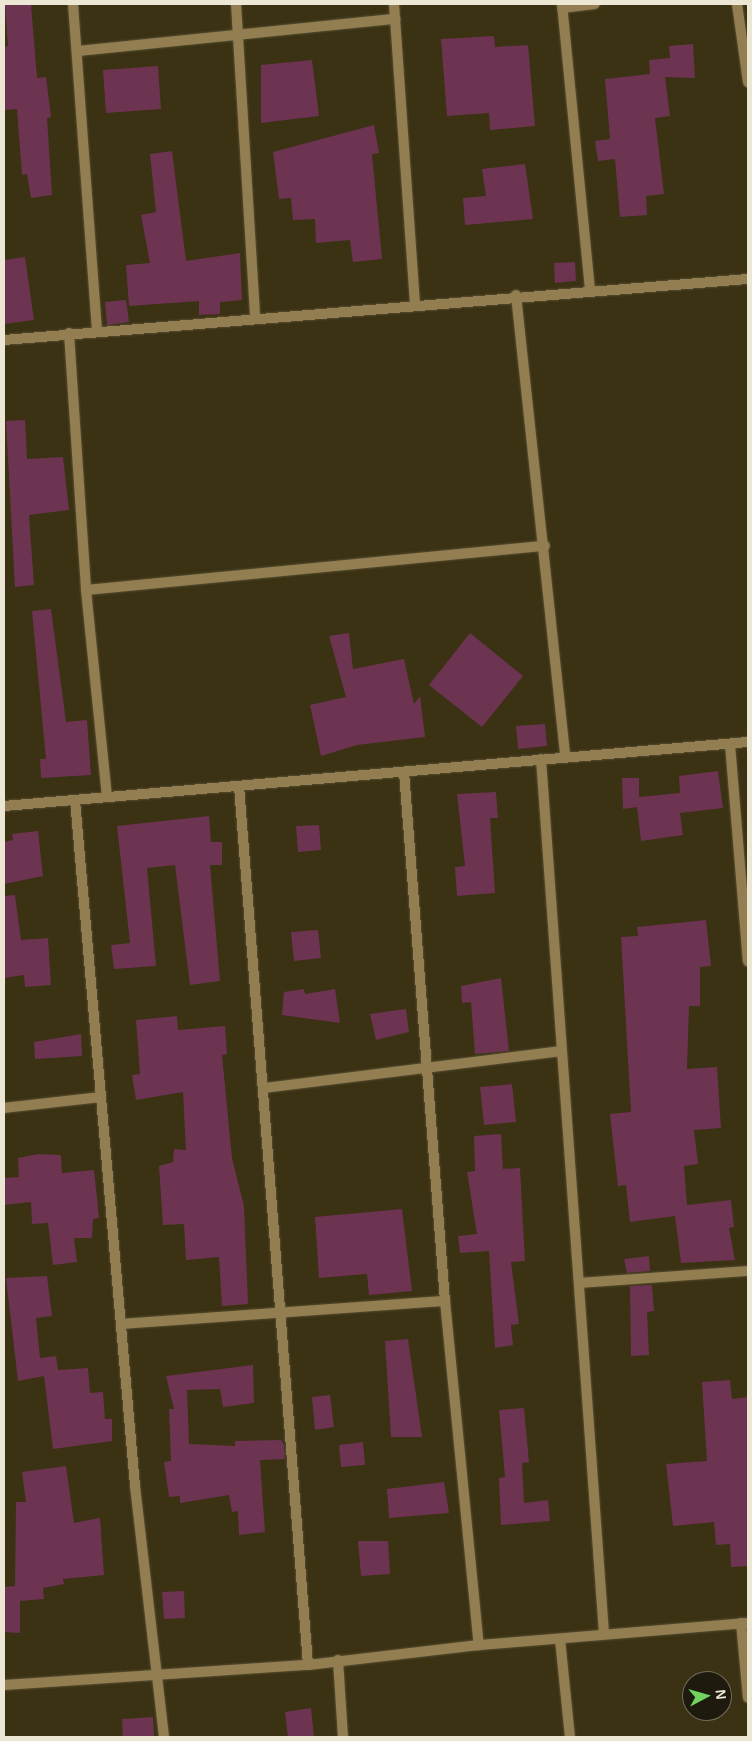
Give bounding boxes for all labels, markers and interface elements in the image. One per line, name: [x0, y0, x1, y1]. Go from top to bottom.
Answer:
north arrow: [682, 1671, 732, 1721]
text: N: [712, 1689, 729, 1700]

